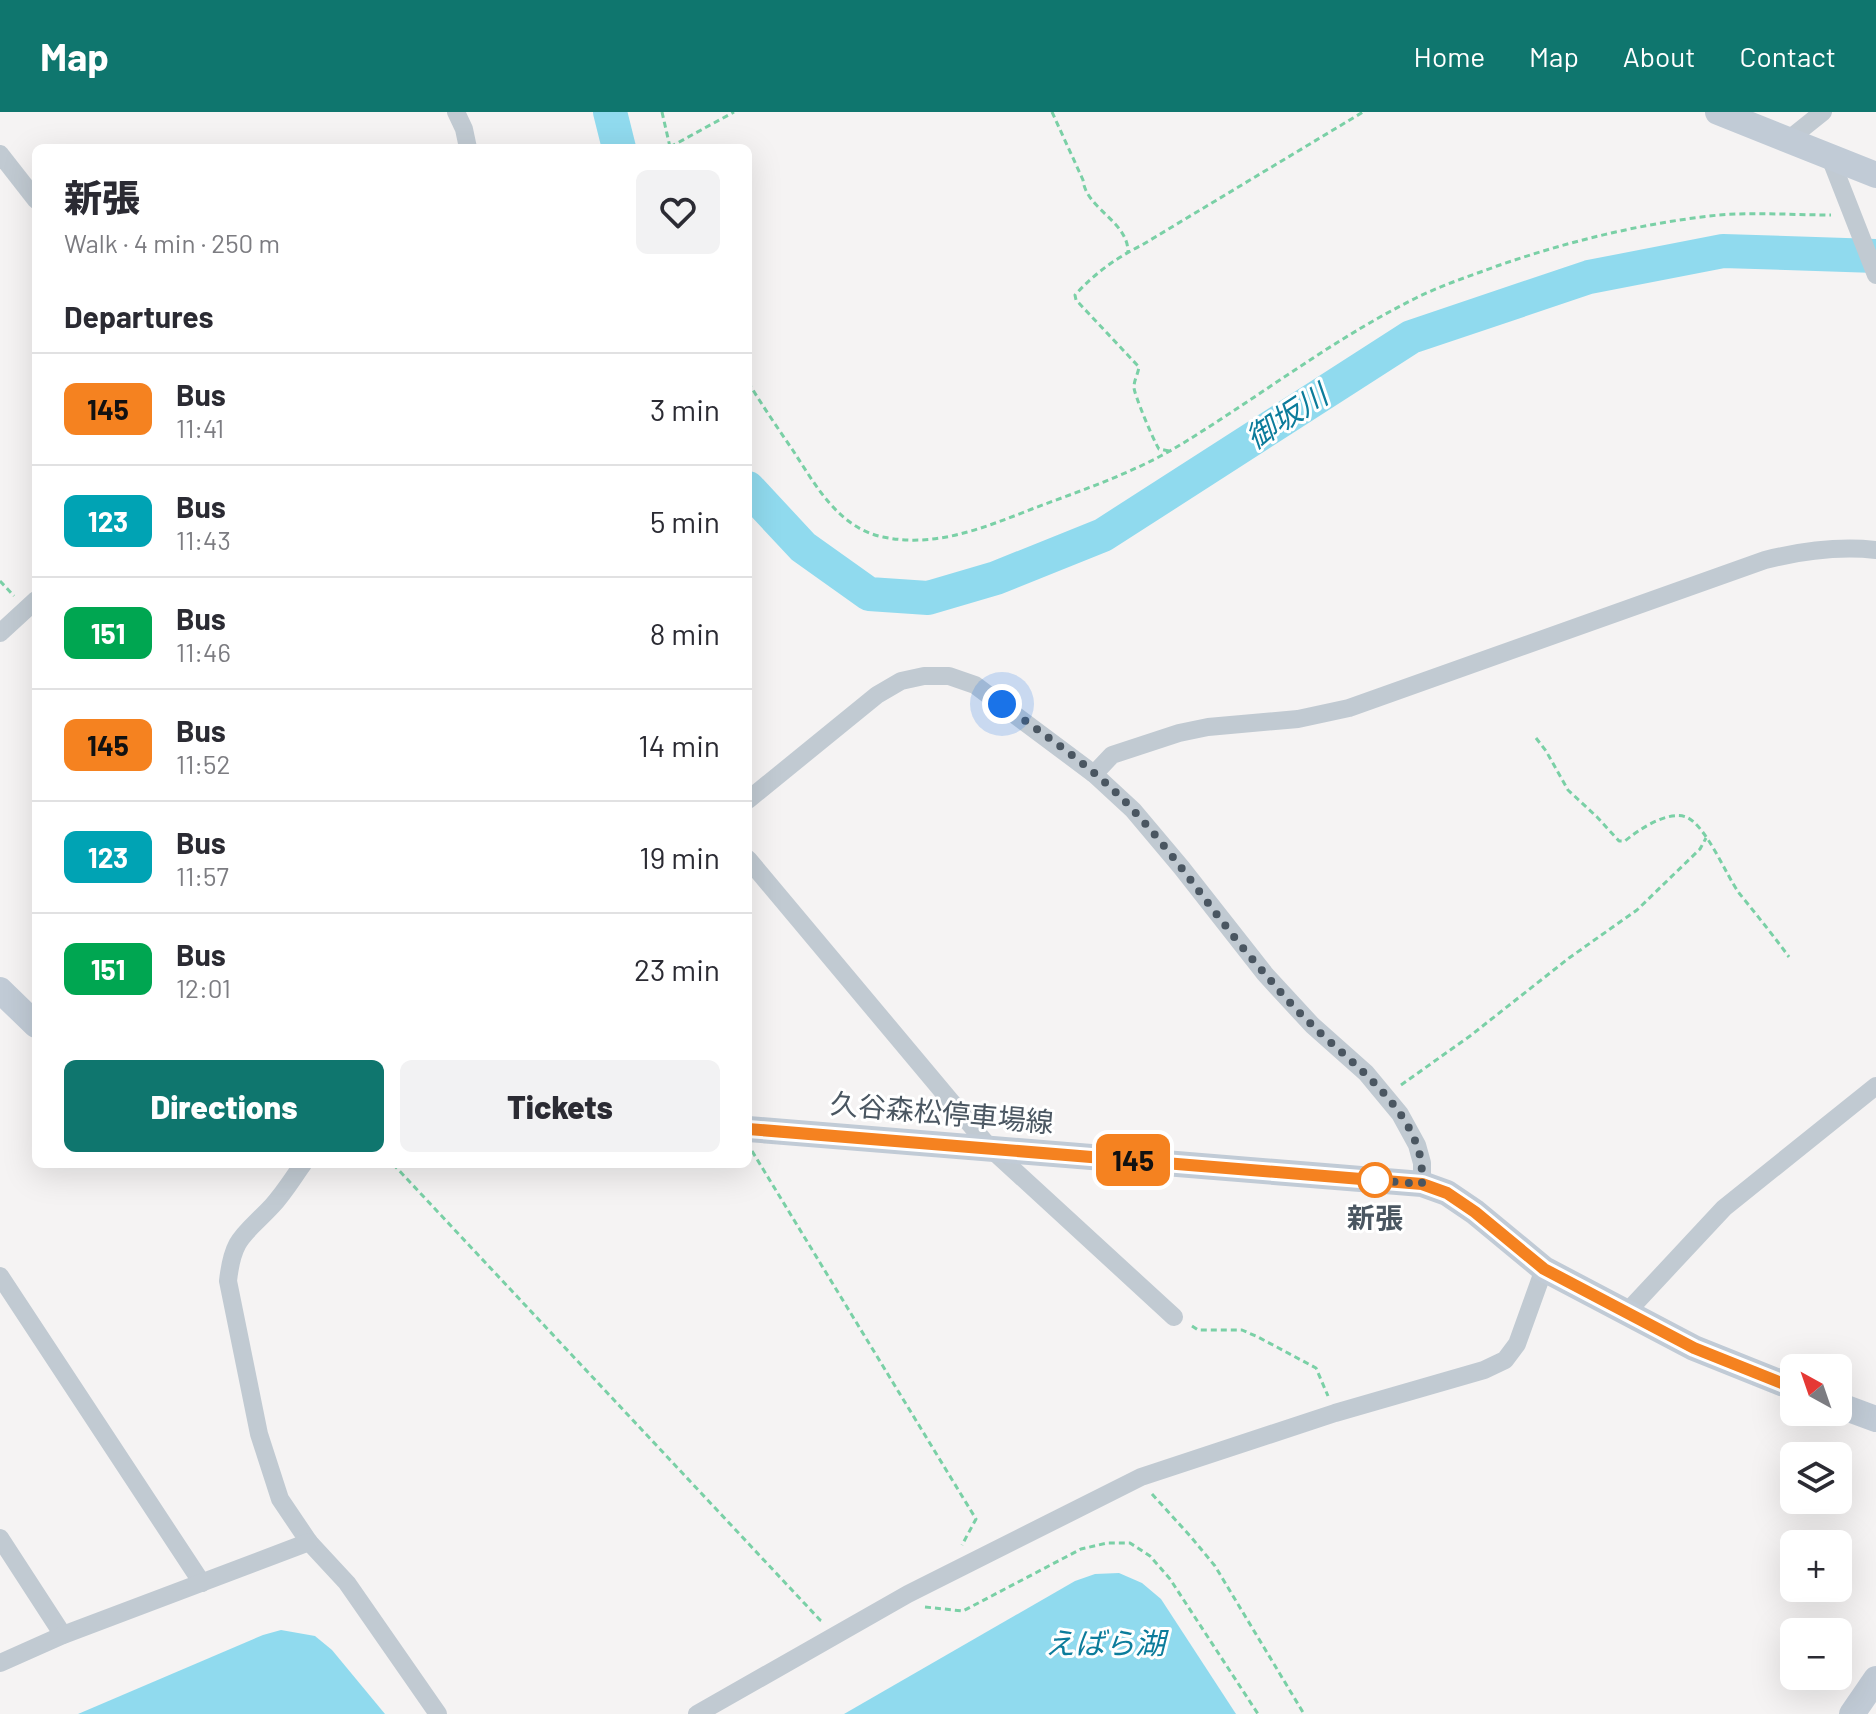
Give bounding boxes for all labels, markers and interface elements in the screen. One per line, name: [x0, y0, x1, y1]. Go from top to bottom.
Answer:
text: Map: [40, 33, 109, 79]
text: Home: [1414, 39, 1485, 73]
text: Map: [1529, 39, 1579, 73]
text: About: [1623, 39, 1695, 73]
text: Contact: [1739, 39, 1836, 73]
button: heart: [636, 170, 720, 254]
text: 新張: [64, 174, 140, 220]
text: Walk · 4 min · 250 m: [64, 227, 280, 258]
text: Departures: [64, 298, 214, 334]
water label: 御坂川: [1238, 374, 1336, 455]
text: Bus: [176, 376, 226, 412]
text: 3 min: [650, 391, 720, 427]
text: 145: [87, 392, 129, 426]
text: 11:41: [176, 412, 224, 443]
text: Bus: [176, 488, 226, 524]
text: 5 min: [650, 503, 720, 539]
text: 123: [88, 504, 128, 538]
text: 11:43: [176, 524, 231, 555]
text: Bus: [176, 600, 226, 636]
text: 8 min: [650, 615, 720, 651]
text: 151: [91, 616, 125, 650]
text: 11:46: [176, 636, 231, 667]
your location: [982, 684, 1022, 724]
text: Bus: [176, 712, 226, 748]
text: 14 min: [638, 727, 720, 763]
text: 145: [87, 728, 129, 762]
text: 11:52: [176, 748, 230, 779]
text: Bus: [176, 824, 226, 860]
text: 19 min: [639, 839, 720, 875]
text: 123: [88, 840, 128, 874]
text: 11:57: [176, 860, 229, 891]
text: Bus: [176, 936, 226, 972]
text: 23 min: [634, 951, 720, 987]
text: 151: [91, 952, 125, 986]
text: 12:01: [176, 972, 231, 1003]
button: Directions: [64, 1060, 384, 1152]
button: Tickets: [400, 1060, 720, 1152]
street label: 久谷森松停車場線: [829, 1085, 1055, 1139]
line badge: 145: [1087, 1134, 1179, 1186]
text: 145: [1112, 1143, 1154, 1177]
marker: 新張: [1358, 1163, 1392, 1197]
place label: 新張: [1347, 1200, 1403, 1234]
north arrow: [1780, 1354, 1852, 1426]
map controls: [1780, 1354, 1852, 1690]
button: layers: [1780, 1442, 1852, 1514]
button: +: [1780, 1530, 1852, 1602]
button: −: [1780, 1618, 1852, 1690]
water label: えばら湖: [1045, 1624, 1169, 1660]

